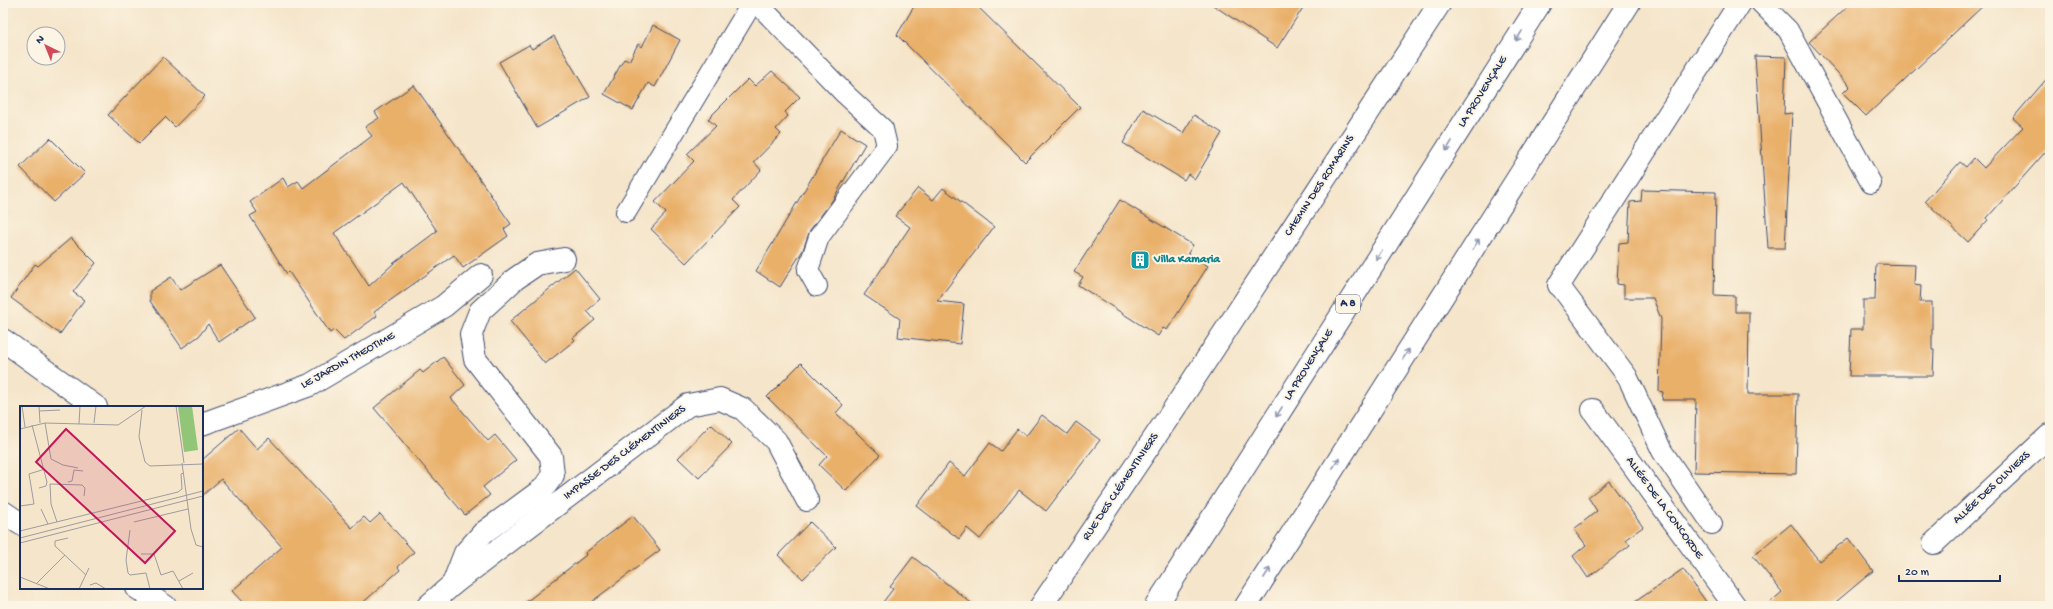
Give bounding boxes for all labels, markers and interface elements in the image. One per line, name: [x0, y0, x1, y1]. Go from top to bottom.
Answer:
north arrow: [26, 26, 66, 66]
one-way arrow: [1515, 30, 1523, 41]
text: N: [34, 33, 47, 47]
street label: LA PROVENÇALE: [1455, 53, 1511, 130]
street label: CHEMIN DES ROMARINS: [1282, 132, 1358, 239]
one-way arrow: [1445, 140, 1453, 151]
one-way arrow: [1472, 238, 1480, 250]
building icon: Villa Kamaria: [1129, 249, 1151, 271]
one-way arrow: [1375, 249, 1383, 261]
place label: Villa Kamaria: [1153, 253, 1221, 267]
road number: A 8: [1336, 295, 1360, 313]
street label: LA PROVENÇALE: [1281, 326, 1337, 403]
street label: LE JARDIN THEOTIME: [299, 329, 398, 393]
one-way arrow: [1402, 349, 1410, 360]
street label: IMPASSE DES CLÉMENTINIERS: [561, 402, 689, 504]
inset map: [20, 406, 203, 589]
one-way arrow: [1275, 406, 1283, 418]
street label: RUE DES CLÉMENTINIERS: [1080, 430, 1162, 543]
street label: ALLÉE DES OLIVIERS: [1950, 448, 2034, 527]
street label: ALLÉE DE LA CONCORDE: [1622, 454, 1706, 562]
one-way arrow: [1332, 458, 1340, 469]
scale bar: [1899, 557, 2000, 583]
text: 20 m: [1905, 566, 1930, 580]
one-way arrow: [1263, 567, 1271, 579]

